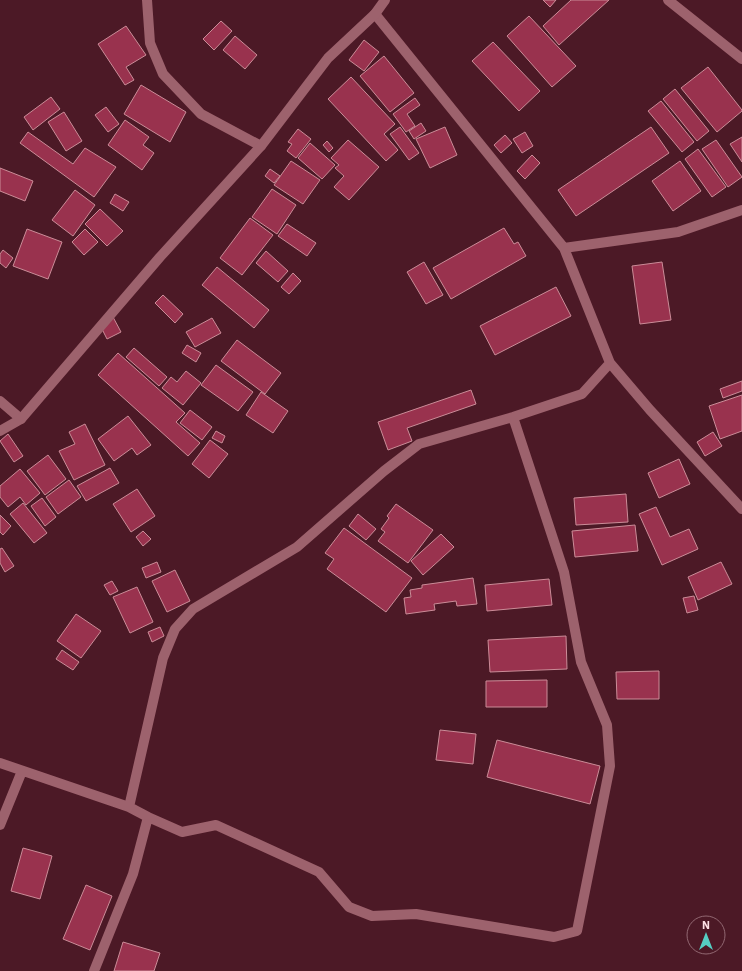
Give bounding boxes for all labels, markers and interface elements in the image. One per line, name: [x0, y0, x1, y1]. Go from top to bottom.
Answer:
north arrow: [686, 915, 726, 955]
text: N: [702, 918, 710, 932]

